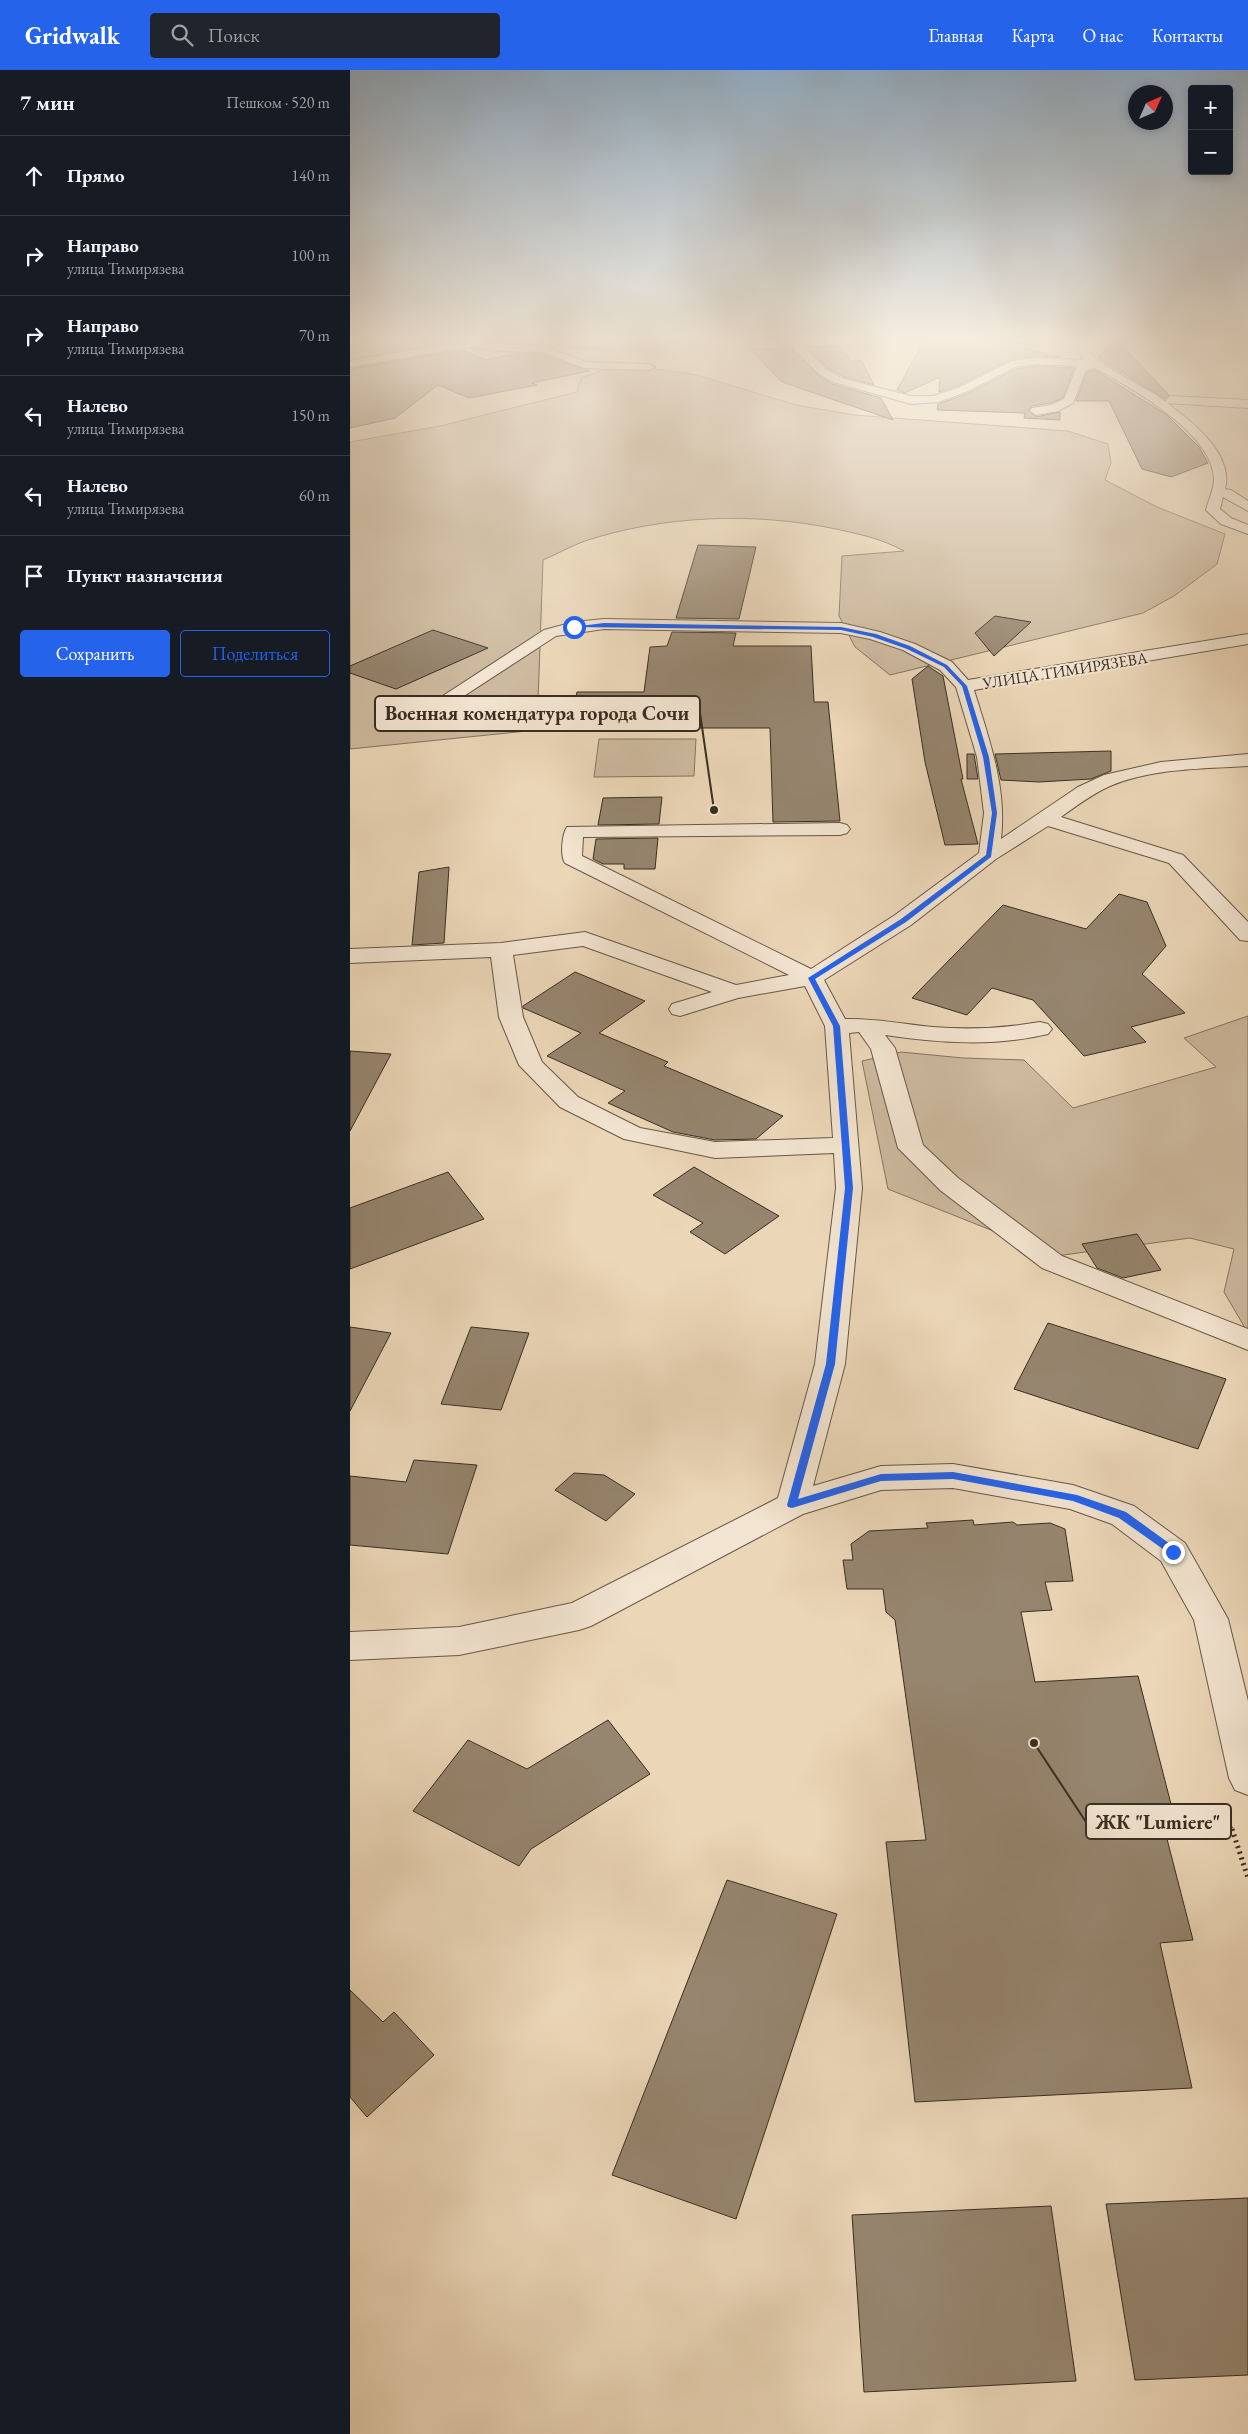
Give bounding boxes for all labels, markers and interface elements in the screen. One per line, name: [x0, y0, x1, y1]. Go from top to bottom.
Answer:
search box: [150, 13, 500, 58]
text: Gridwalk: [25, 20, 120, 51]
icon: search: [168, 21, 196, 49]
text: Поиск: [208, 23, 260, 48]
text: Главная: [929, 24, 983, 47]
text: Карта: [1011, 24, 1054, 47]
text: О нас: [1082, 24, 1124, 47]
text: Контакты: [1152, 24, 1223, 47]
north arrow: [1128, 85, 1173, 130]
map controls: [1188, 85, 1233, 175]
button: +: [1188, 85, 1233, 130]
text: 7 мин: [20, 89, 75, 116]
text: Пешком · 520 m: [226, 92, 330, 113]
button: −: [1188, 130, 1233, 175]
icon: ahead: [20, 162, 48, 190]
text: Прямо: [67, 163, 125, 188]
text: 140 m: [291, 165, 330, 186]
text: Направо: [67, 233, 139, 258]
icon: right: [20, 242, 48, 270]
text: 100 m: [291, 245, 330, 266]
text: улица Тимирязева: [67, 258, 184, 279]
text: Направо: [67, 313, 139, 338]
icon: right: [20, 322, 48, 350]
text: 70 m: [299, 325, 330, 346]
text: улица Тимирязева: [67, 338, 184, 359]
text: Налево: [67, 393, 128, 418]
icon: left: [20, 402, 48, 430]
text: 150 m: [291, 405, 330, 426]
text: улица Тимирязева: [67, 418, 184, 439]
text: Налево: [67, 473, 128, 498]
icon: left: [20, 482, 48, 510]
text: 60 m: [299, 485, 330, 506]
text: улица Тимирязева: [67, 498, 184, 519]
icon: arrive: [20, 562, 48, 590]
text: Пункт назначения: [67, 563, 223, 588]
route start: [563, 616, 586, 639]
button: Сохранить: [20, 630, 170, 677]
button: Поделиться: [180, 630, 330, 677]
street label: УЛИЦА ТИМИРЯЗЕВА: [980, 647, 1150, 694]
callout: Военная комендатура города Сочи: [375, 696, 700, 731]
text: Военная комендатура города Сочи: [385, 700, 689, 726]
route end: [1162, 1541, 1185, 1564]
callout: ЖК "Lumiere": [1086, 1804, 1231, 1839]
text: ЖК "Lumiere": [1094, 1809, 1221, 1835]

